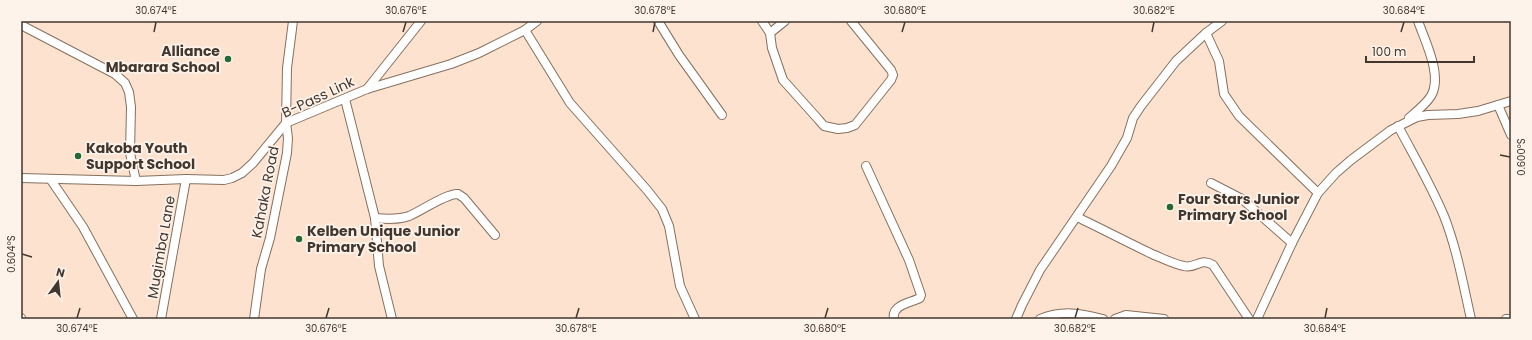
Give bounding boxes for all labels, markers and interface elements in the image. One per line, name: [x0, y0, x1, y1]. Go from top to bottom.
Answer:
text: 30.674°E: [135, 3, 177, 18]
text: 30.676°E: [385, 3, 427, 18]
text: 30.678°E: [634, 3, 676, 18]
text: 30.680°E: [884, 3, 926, 18]
text: 30.682°E: [1133, 3, 1175, 18]
text: 30.684°E: [1383, 3, 1425, 18]
scale bar: [1366, 38, 1474, 64]
place label: Alliance Mbarara School: [106, 41, 220, 77]
text: 100 m: [1372, 43, 1406, 60]
marker: Alliance Mbarara School: [223, 54, 233, 64]
street label: B-Pass Link: [278, 71, 358, 123]
place label: Kakoba Youth Support School: [86, 138, 195, 174]
text: 0.600°S: [1514, 138, 1529, 176]
street label: Kahaka Road: [246, 144, 284, 240]
marker: Kakoba Youth Support School: [73, 151, 83, 161]
place label: Four Stars Junior Primary School: [1178, 189, 1300, 225]
street label: Mugimba Lane: [142, 194, 180, 300]
marker: Four Stars Junior Primary School: [1165, 202, 1175, 212]
place label: Kelben Unique Junior Primary School: [307, 221, 460, 257]
marker: Kelben Unique Junior Primary School: [294, 234, 304, 244]
text: 0.604°S: [4, 235, 19, 273]
north arrow: [38, 262, 78, 302]
text: N: [55, 264, 67, 281]
text: 30.674°E: [56, 321, 98, 336]
text: 30.676°E: [305, 321, 347, 336]
text: 30.678°E: [555, 321, 597, 336]
text: 30.680°E: [804, 321, 846, 336]
text: 30.682°E: [1054, 321, 1096, 336]
text: 30.684°E: [1304, 321, 1346, 336]

